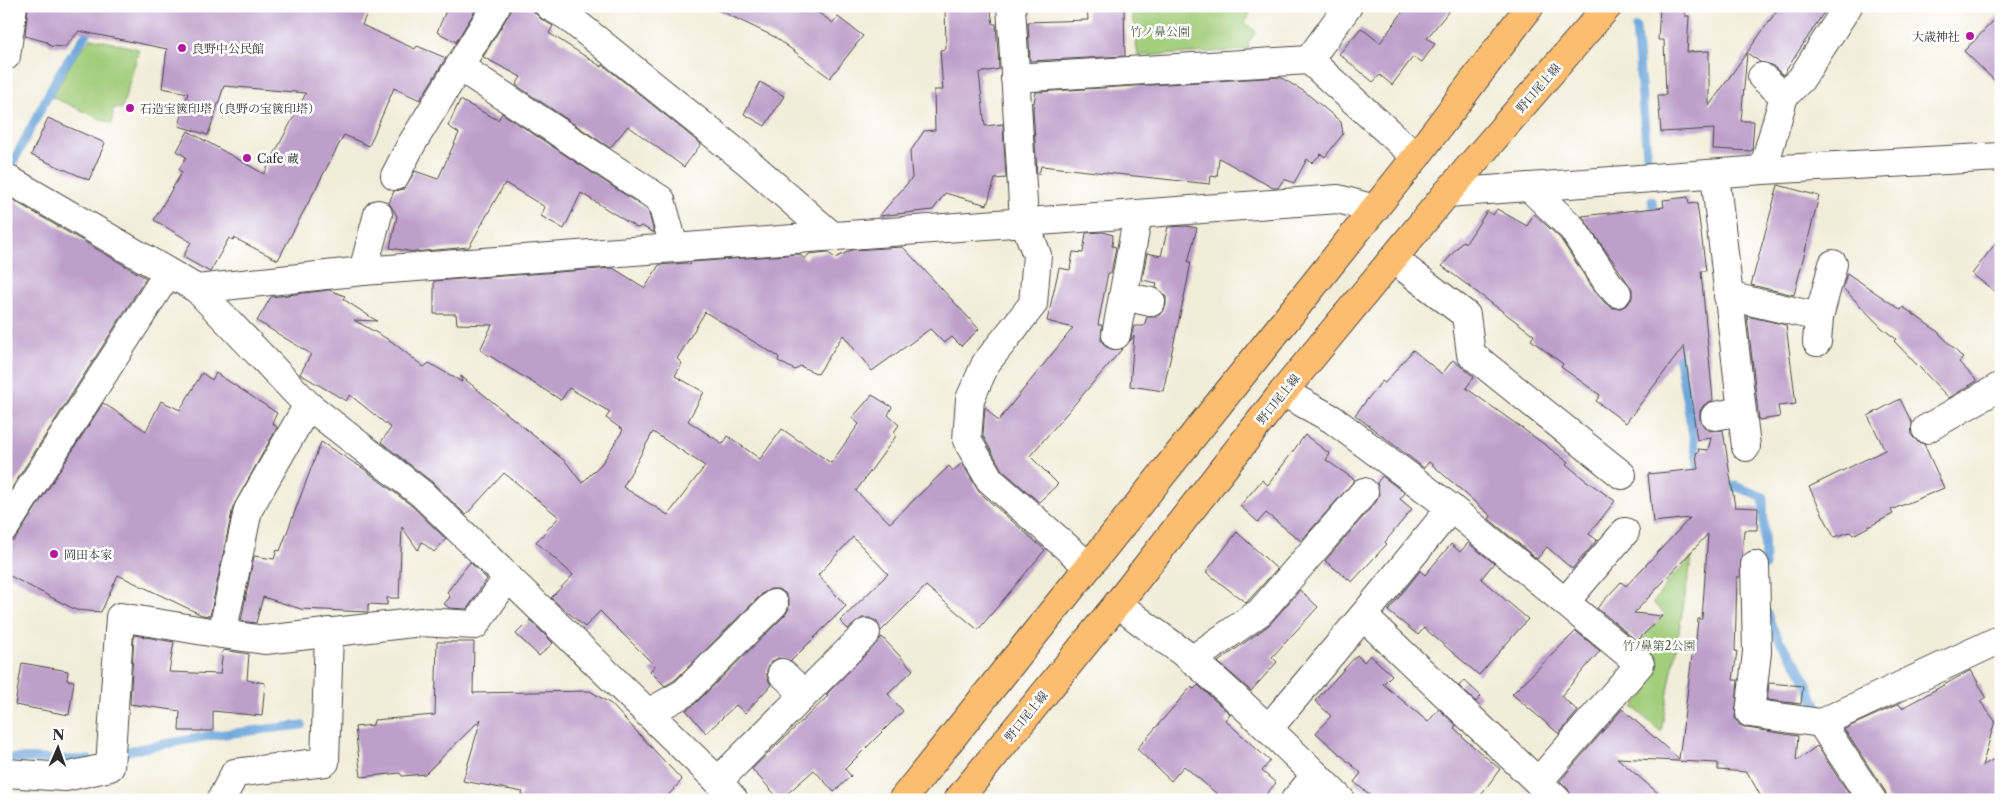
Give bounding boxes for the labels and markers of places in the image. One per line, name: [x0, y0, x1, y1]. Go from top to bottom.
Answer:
place label: 大歳神社: [1912, 29, 1960, 44]
marker: 大歳神社: [1964, 30, 1976, 42]
place label: 良野中公民館: [192, 41, 264, 56]
marker: 良野中公民館: [176, 42, 188, 54]
place label: 石造宝篋印塔（良野の宝篋印塔）: [140, 101, 320, 116]
marker: 石造宝篋印塔（良野の宝篋印塔）: [124, 102, 136, 114]
place label: Cafe 蔵: [257, 151, 299, 166]
marker: Cafe 蔵: [241, 152, 253, 164]
place label: 岡田本家: [64, 547, 112, 562]
marker: 岡田本家: [48, 548, 60, 560]

